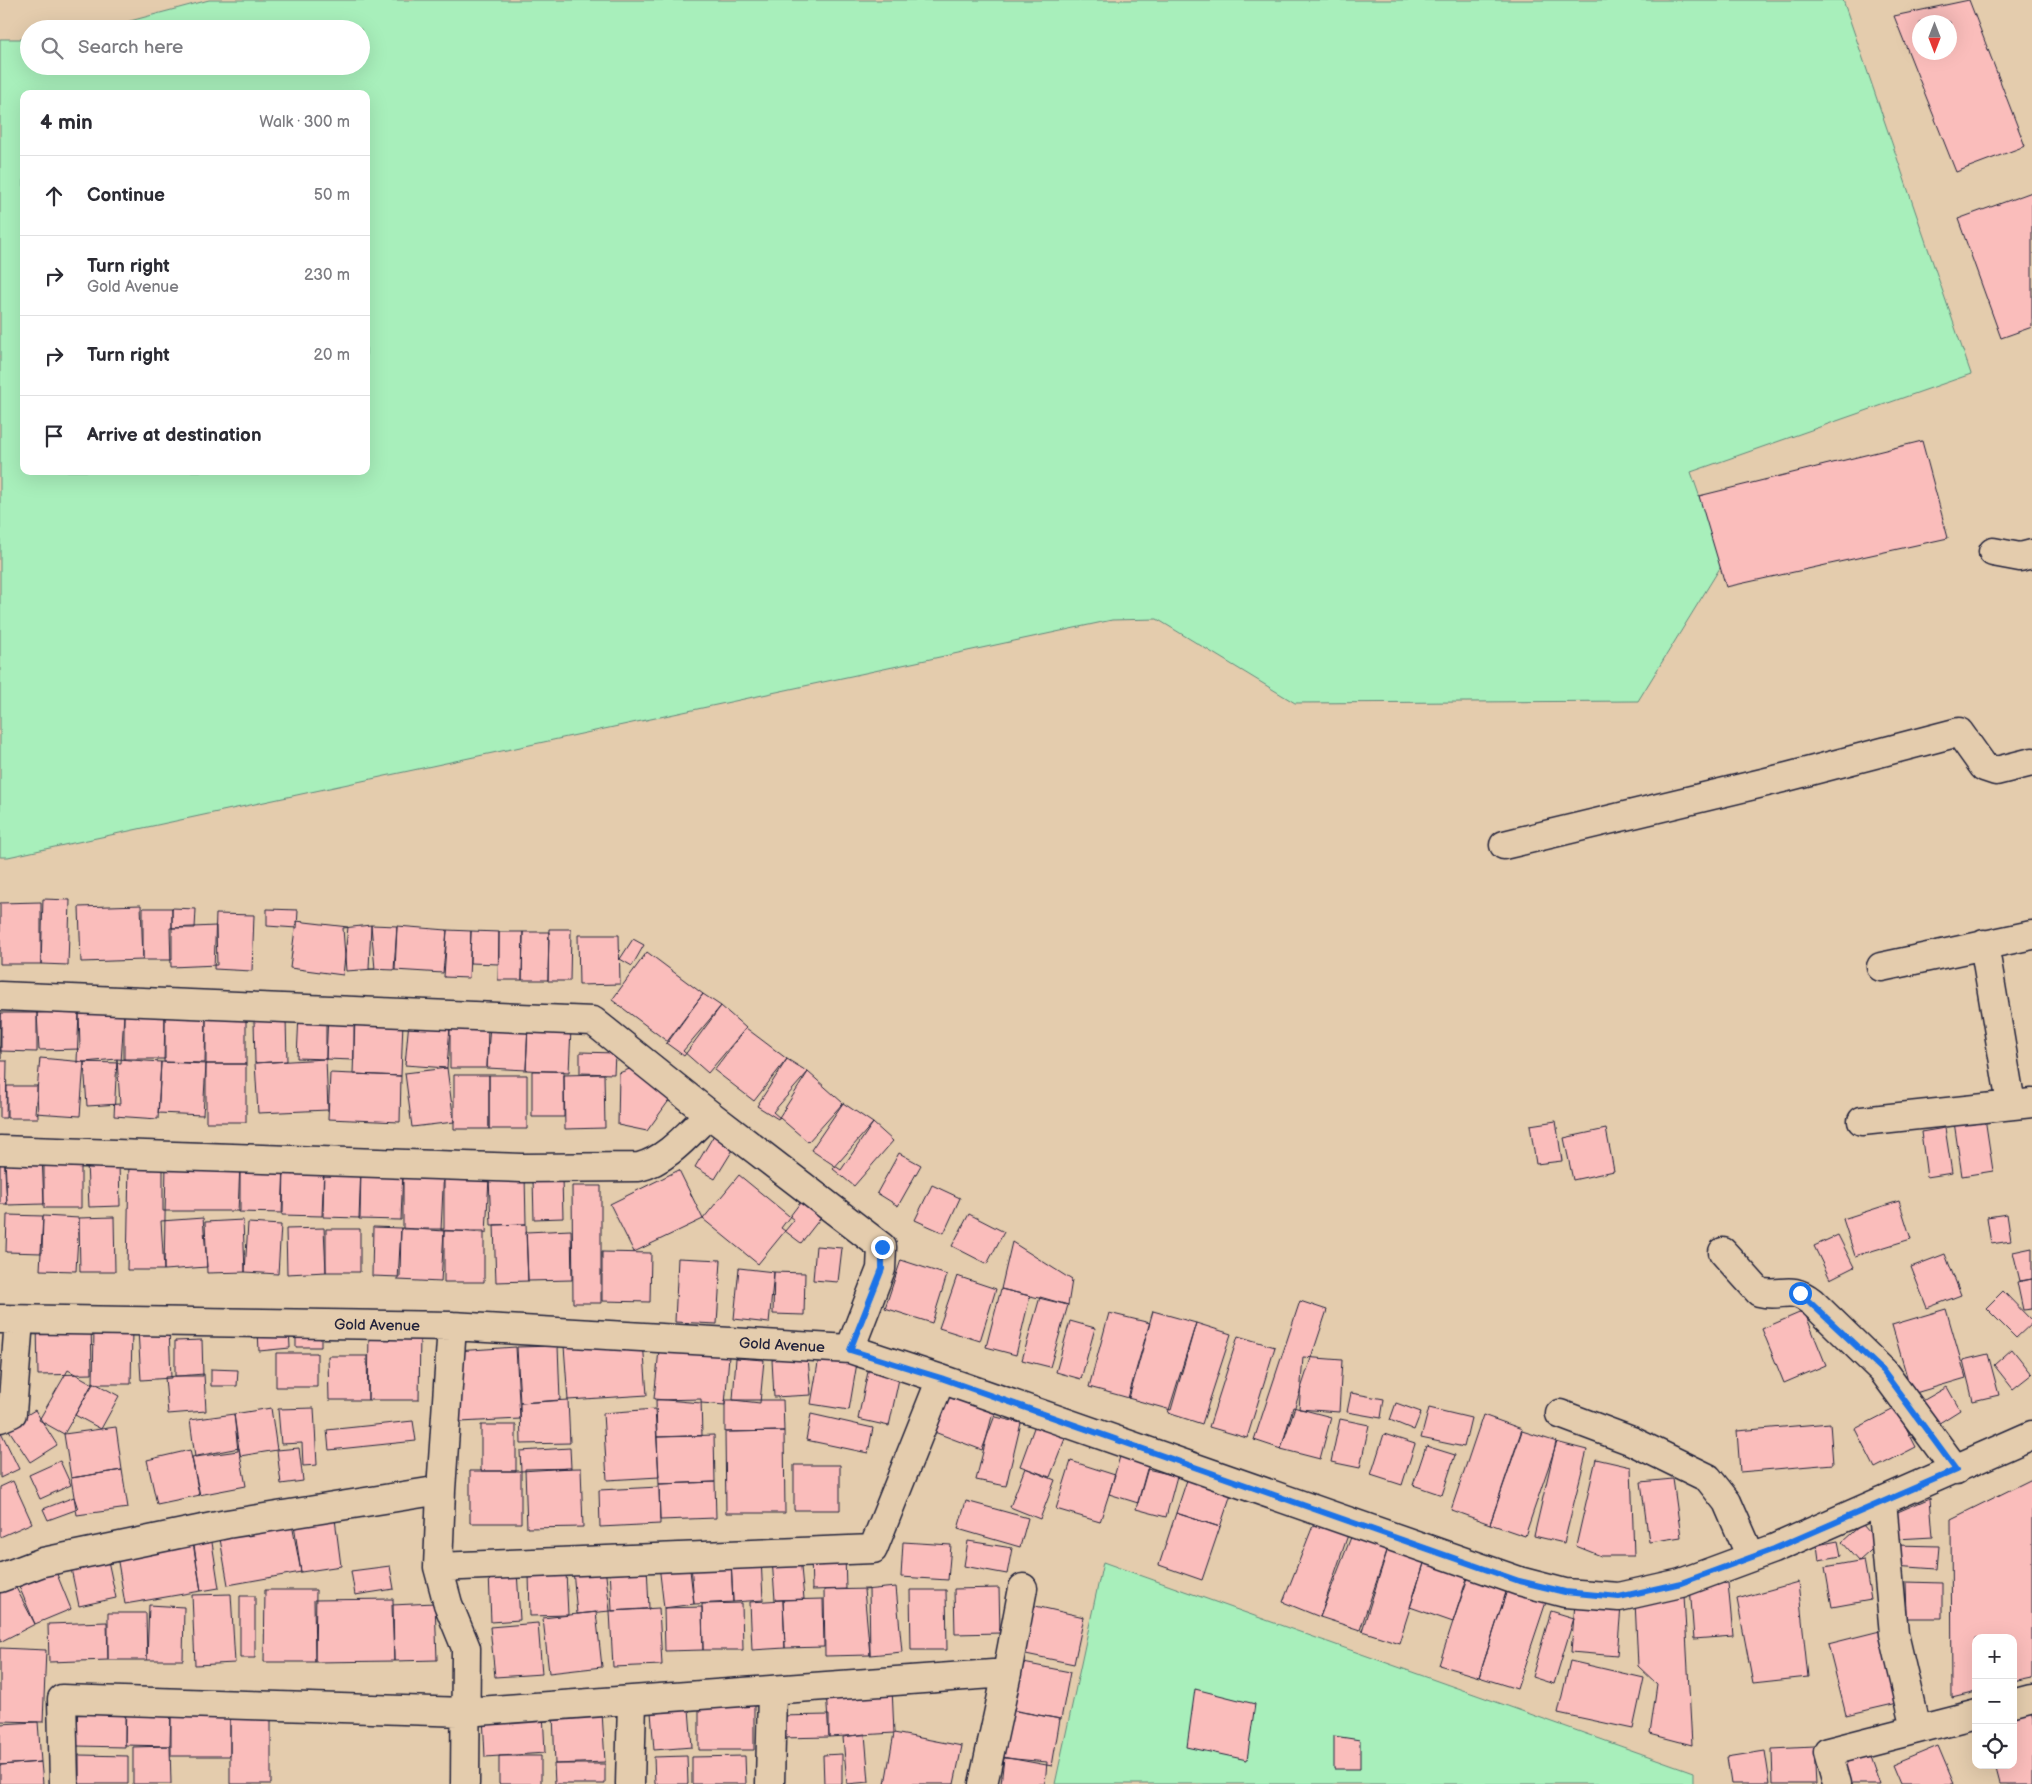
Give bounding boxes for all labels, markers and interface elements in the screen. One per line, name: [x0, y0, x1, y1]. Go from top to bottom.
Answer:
north arrow: [1912, 15, 1957, 60]
search box: [20, 20, 370, 75]
icon: search: [38, 34, 66, 62]
text: Search here: [78, 36, 183, 59]
text: 4 min: [40, 110, 93, 135]
text: Walk · 300 m: [259, 113, 350, 132]
icon: ahead: [40, 182, 68, 210]
text: Continue: [87, 184, 165, 207]
text: 50 m: [314, 186, 350, 205]
text: Turn right: [87, 255, 170, 278]
icon: right: [40, 262, 68, 290]
text: 230 m: [304, 266, 350, 285]
text: Gold Avenue: [87, 278, 179, 297]
icon: right: [40, 342, 68, 370]
text: Turn right: [87, 344, 170, 367]
text: 20 m: [314, 346, 350, 365]
icon: arrive: [40, 422, 68, 450]
text: Arrive at destination: [87, 424, 262, 447]
route end: [871, 1236, 894, 1259]
route start: [1789, 1282, 1812, 1305]
street label: Gold Avenue: [334, 1315, 420, 1336]
street label: Gold Avenue: [739, 1334, 826, 1357]
map controls: [1972, 1634, 2017, 1769]
button: +: [1972, 1634, 2017, 1679]
button: −: [1972, 1679, 2017, 1724]
button: locate: [1972, 1724, 2017, 1769]

